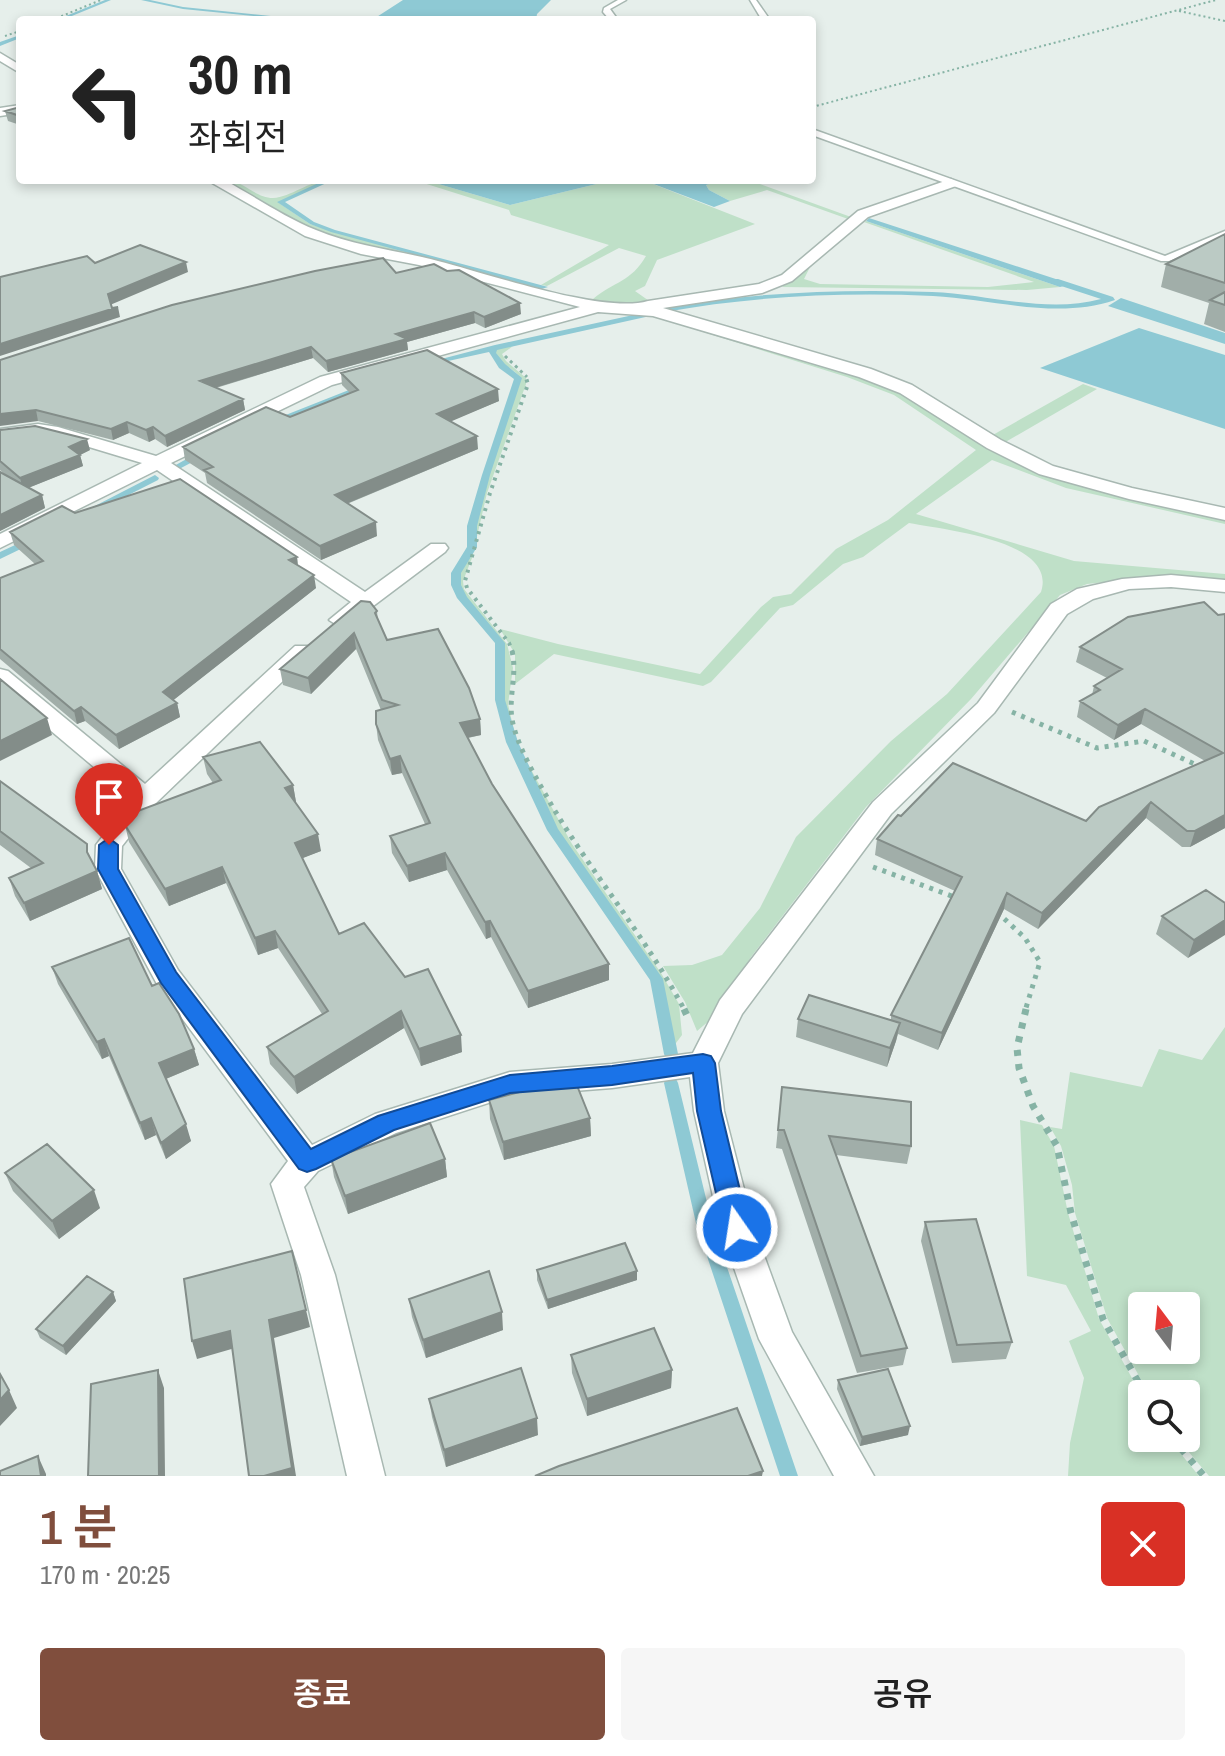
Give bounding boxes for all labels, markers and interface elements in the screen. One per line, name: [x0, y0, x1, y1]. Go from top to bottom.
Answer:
text: 30 m: [188, 36, 293, 111]
icon: left: [56, 48, 160, 152]
text: 좌회전: [188, 113, 287, 161]
pin: [75, 763, 143, 845]
icon: arrive: [87, 775, 131, 819]
position arrow: [695, 1186, 779, 1270]
north arrow: [1128, 1292, 1200, 1364]
map controls: [1128, 1292, 1200, 1452]
button: search: [1128, 1380, 1200, 1452]
text: 1 분: [40, 1494, 117, 1559]
button: close: [1101, 1502, 1185, 1586]
text: 170 m · 20:25: [40, 1557, 170, 1592]
button: 종료: [40, 1648, 605, 1740]
button: 공유: [621, 1648, 1185, 1740]

